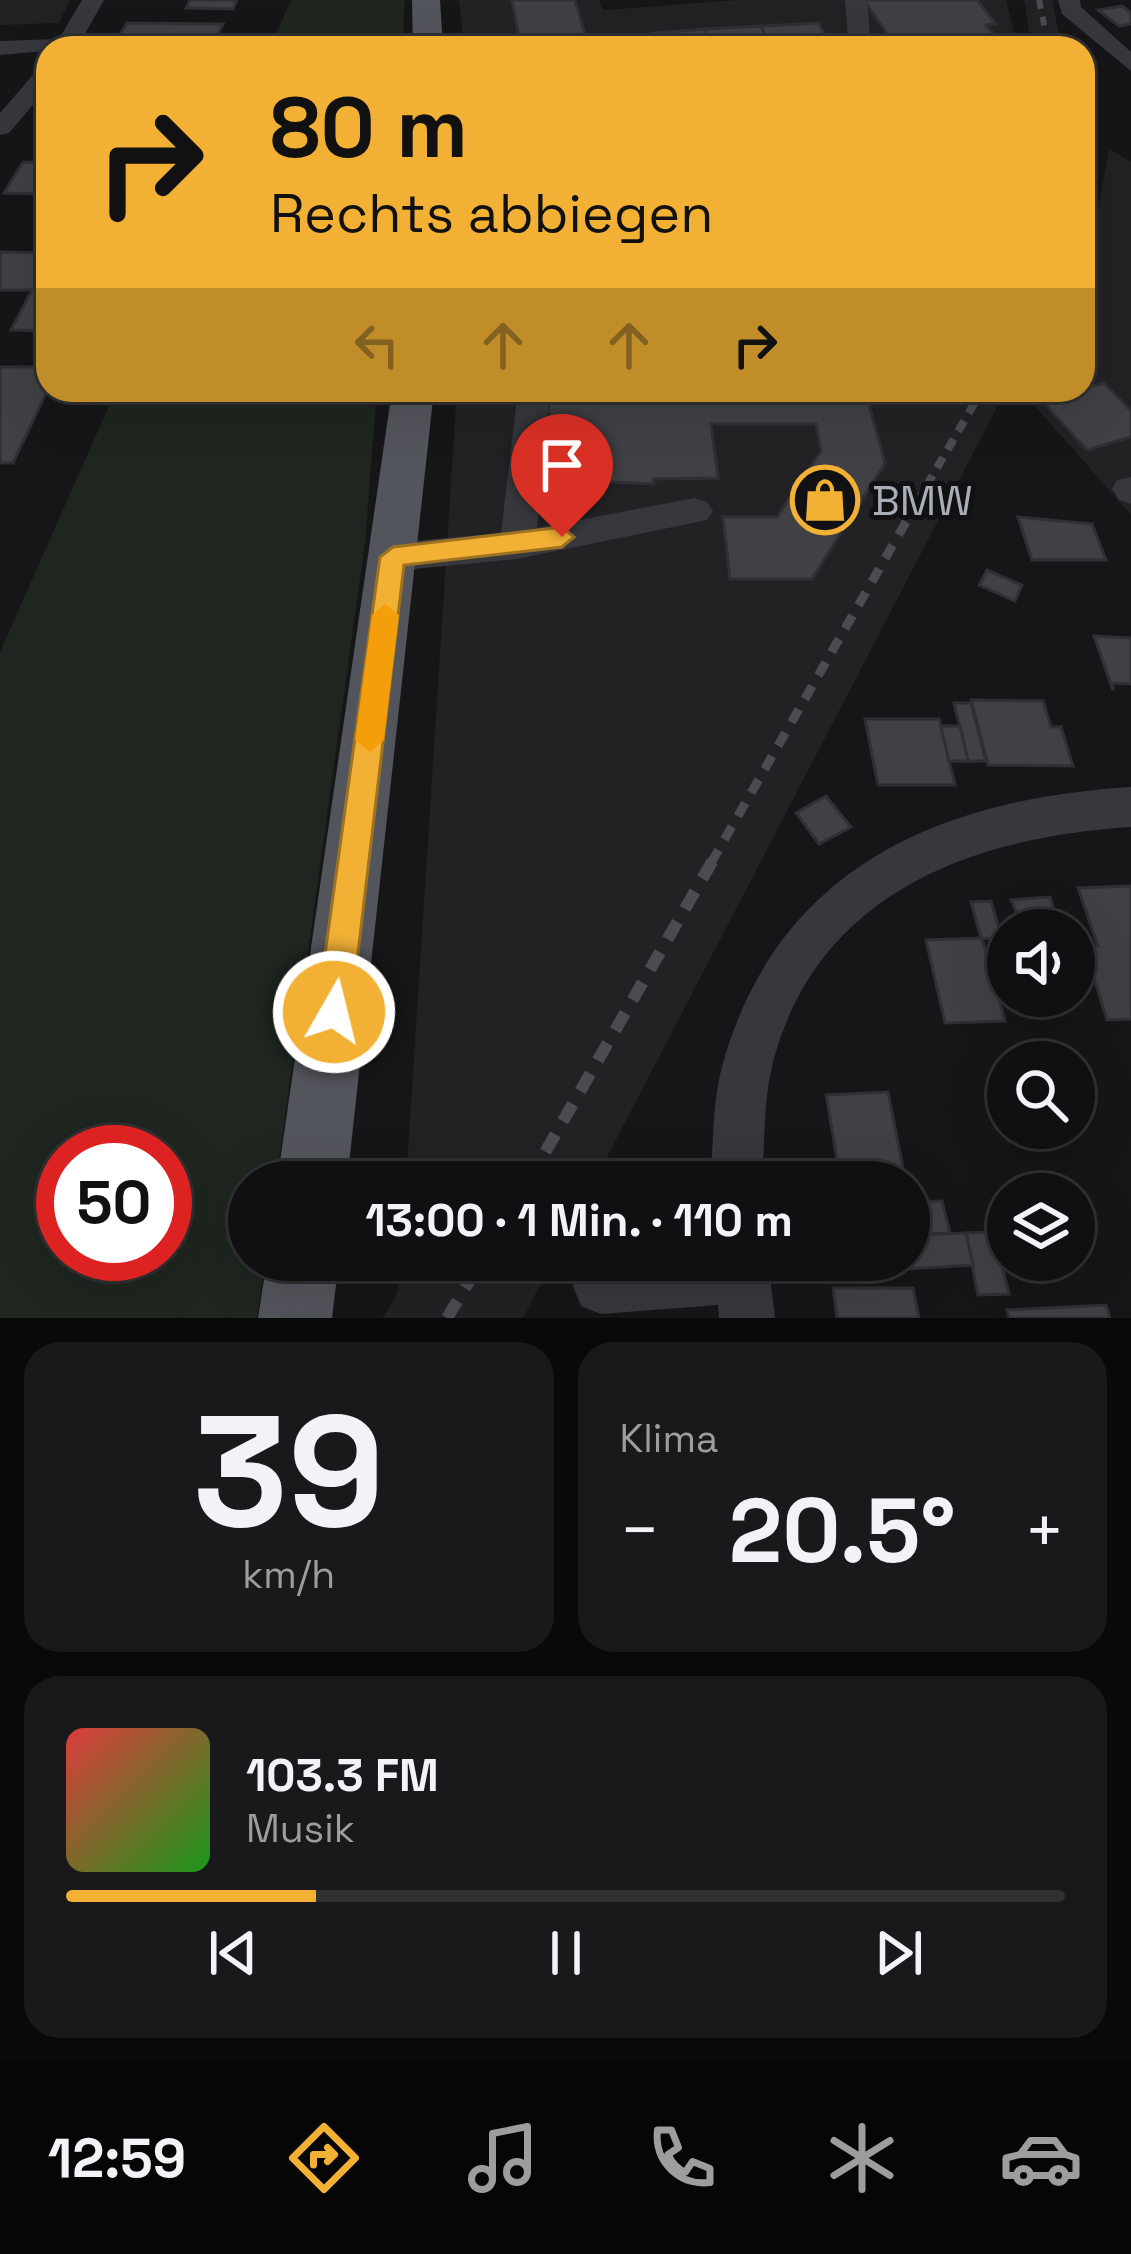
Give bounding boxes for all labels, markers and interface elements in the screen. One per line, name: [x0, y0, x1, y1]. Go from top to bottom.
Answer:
text: 80 m: [270, 74, 468, 182]
icon: right: [72, 84, 228, 240]
text: Rechts abbiegen: [270, 179, 713, 248]
icon: left: [344, 312, 410, 378]
icon: ahead: [470, 312, 536, 378]
icon: ahead: [596, 312, 662, 378]
icon: right: [722, 312, 788, 378]
pin: [511, 414, 613, 537]
icon: arrive: [529, 432, 595, 498]
shop icon: BMW: [790, 465, 860, 535]
place label: BMW: [872, 474, 973, 527]
map controls: [987, 909, 1095, 1281]
button: sound: [987, 909, 1095, 1017]
position arrow: [271, 949, 397, 1075]
button: search: [987, 1041, 1095, 1149]
speed limit sign: 50: [36, 1125, 192, 1281]
button: layers: [987, 1173, 1095, 1281]
text: 13:00 · 1 Min. · 110 m: [365, 1192, 793, 1249]
text: 39: [193, 1372, 384, 1572]
text: Klima: [620, 1414, 718, 1463]
text: 20.5°: [729, 1473, 956, 1588]
text: −: [620, 1488, 660, 1572]
text: +: [1024, 1488, 1065, 1572]
text: km/h: [242, 1550, 335, 1599]
text: 103.3 FM: [246, 1747, 439, 1804]
text: Musik: [246, 1804, 355, 1853]
icon: previous: [200, 1920, 266, 1986]
icon: pause: [533, 1920, 599, 1986]
icon: next: [866, 1920, 932, 1986]
icon: directions: [282, 2116, 366, 2200]
icon: music: [461, 2116, 545, 2200]
icon: phone: [640, 2116, 724, 2200]
icon: climate: [820, 2116, 904, 2200]
icon: car: [999, 2116, 1083, 2200]
text: 12:59: [48, 2124, 186, 2193]

